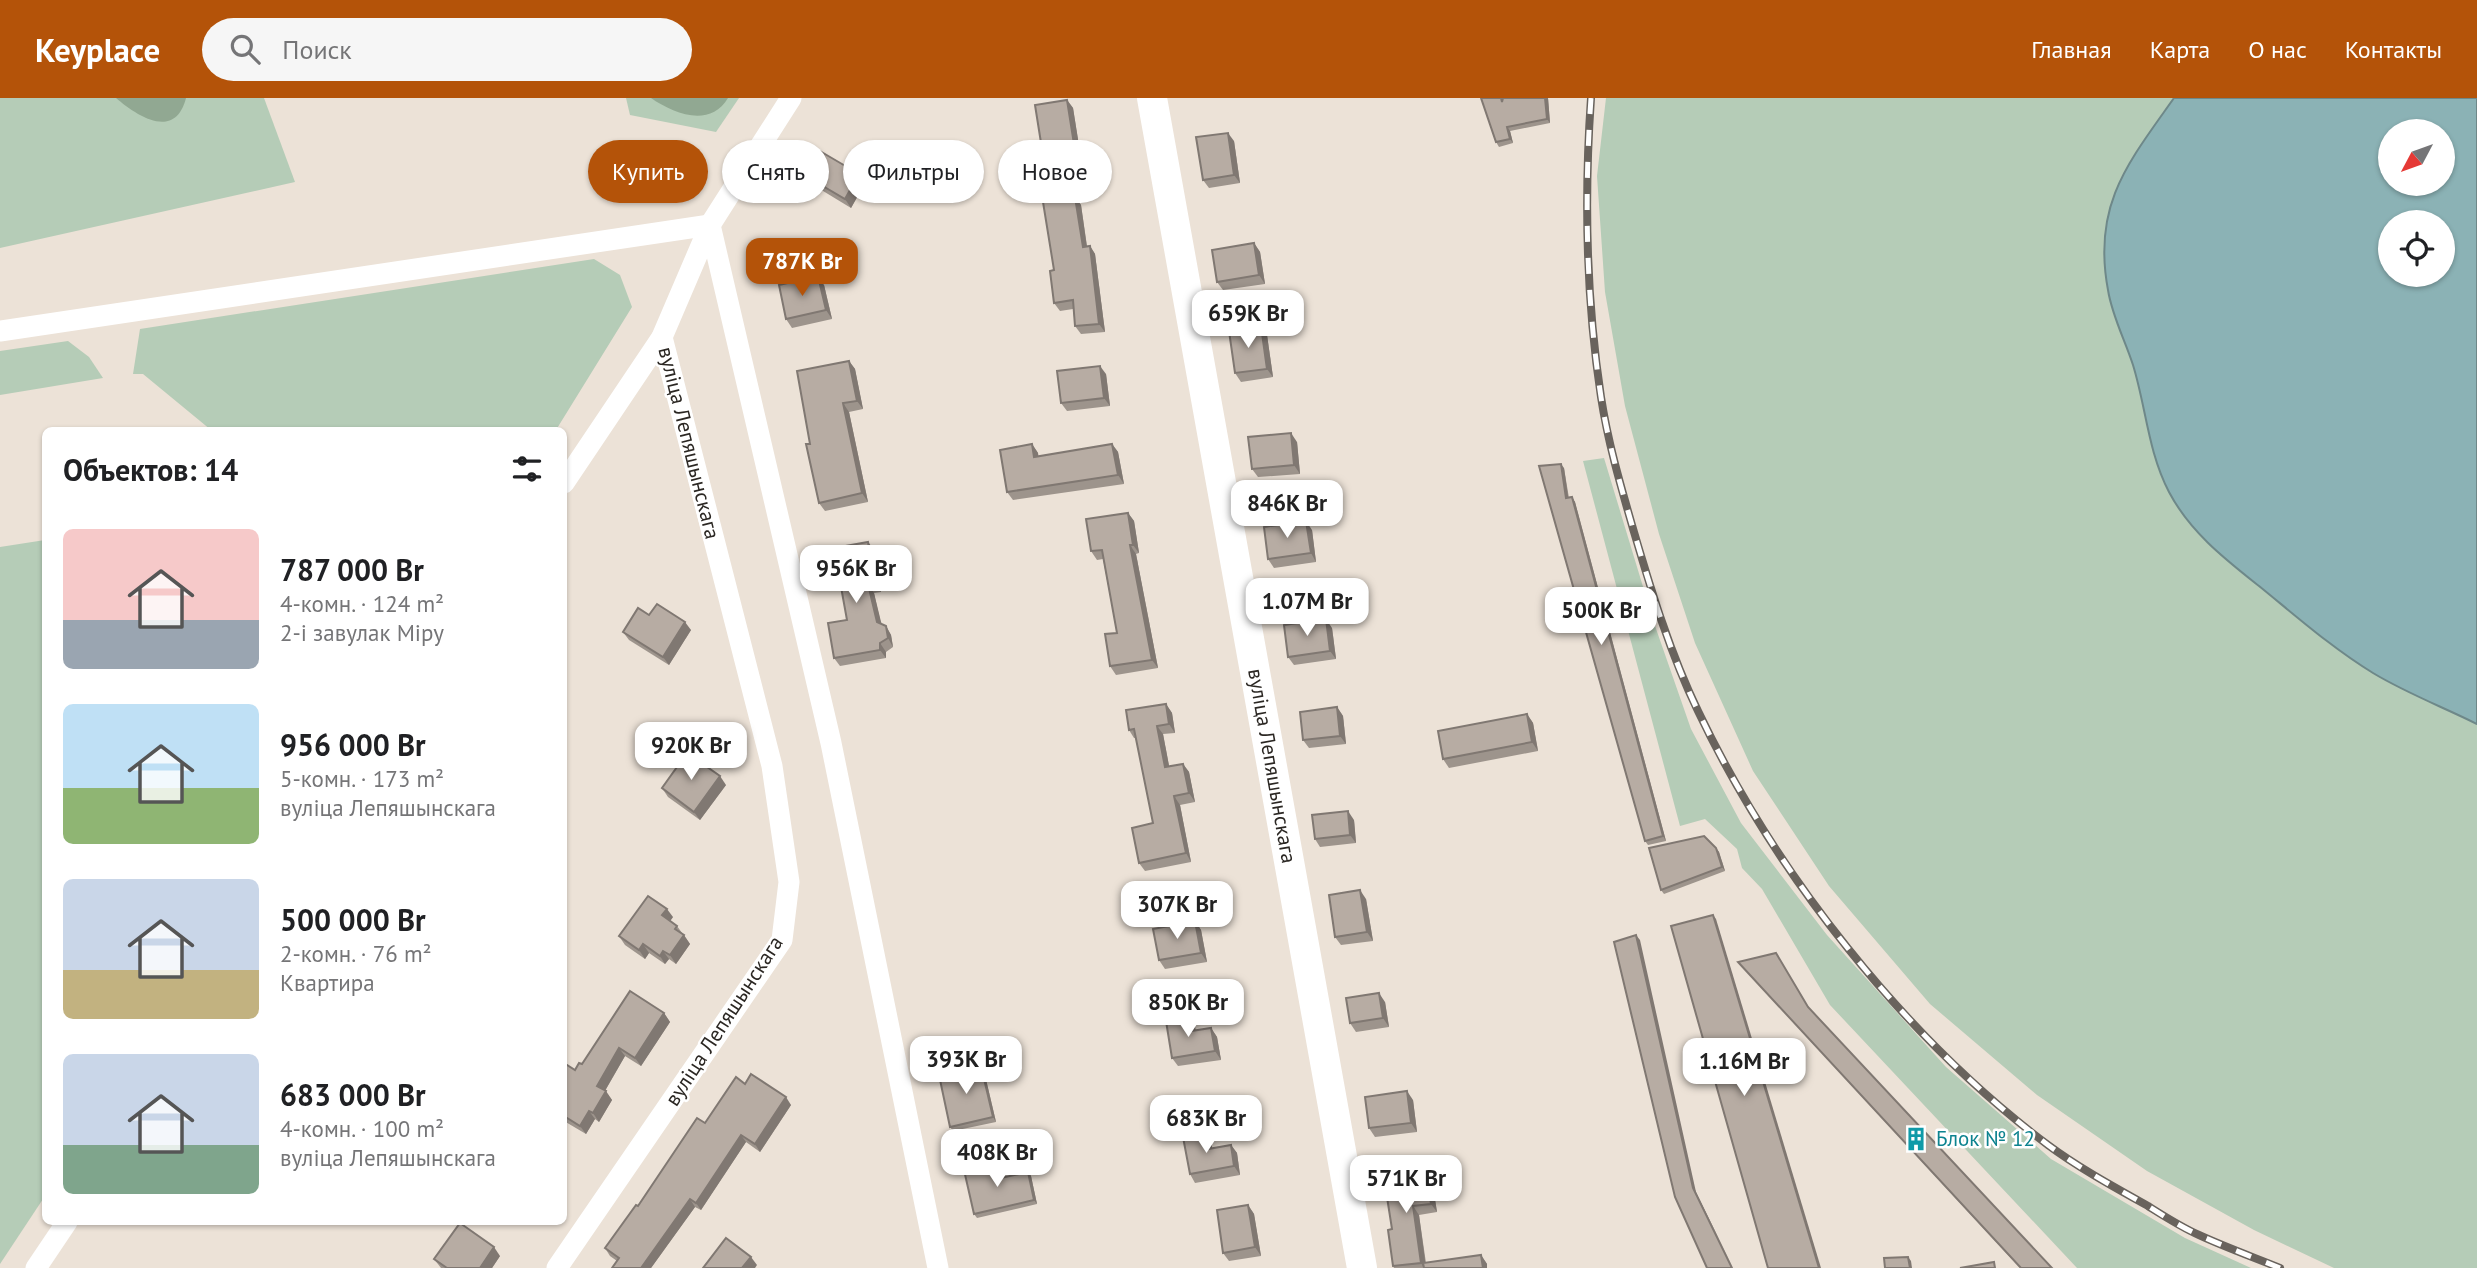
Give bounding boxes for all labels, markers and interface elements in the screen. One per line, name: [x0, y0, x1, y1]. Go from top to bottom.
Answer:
search box: [202, 18, 692, 81]
text: Keyplace: [35, 28, 160, 71]
icon: search: [226, 30, 264, 68]
text: Поиск: [282, 33, 352, 66]
text: Главная: [2031, 34, 2112, 65]
text: Карта: [2150, 34, 2210, 65]
text: О нас: [2248, 34, 2307, 65]
text: Контакты: [2345, 34, 2442, 65]
north arrow: [2378, 119, 2455, 196]
map controls: [2378, 119, 2455, 287]
chip: Купить: [588, 140, 708, 203]
chip: Снять: [722, 140, 829, 203]
chip: Фильтры: [843, 140, 984, 203]
chip: Новое: [998, 140, 1112, 203]
button: locate: [2378, 210, 2455, 287]
pin: 787K Br: [737, 238, 867, 298]
text: 787K Br: [762, 246, 842, 275]
pin: 659K Br: [1183, 290, 1313, 350]
text: 659K Br: [1208, 298, 1288, 327]
street label: вуліца Лепяшынскага: [653, 344, 726, 542]
text: Объектов: 14: [63, 450, 238, 489]
icon: filters: [508, 450, 546, 488]
pin: 846K Br: [1222, 480, 1352, 540]
text: 846K Br: [1247, 488, 1327, 517]
pin: 956K Br: [791, 546, 921, 605]
text: 787 000 Br: [280, 550, 424, 589]
text: 956K Br: [816, 553, 896, 582]
icon: home: [119, 557, 203, 641]
pin: 1.07M Br: [1235, 578, 1379, 638]
text: 1.07M Br: [1262, 586, 1352, 615]
pin: 500K Br: [1536, 588, 1666, 647]
text: 4-комн. · 124 m²: [280, 589, 444, 618]
text: 500K Br: [1561, 595, 1641, 624]
text: 2-і завулак Міру: [280, 618, 444, 647]
street label: вуліца Лепяшынскага: [1242, 666, 1303, 865]
pin: 920K Br: [626, 722, 756, 782]
text: 956 000 Br: [280, 725, 426, 764]
text: 920K Br: [651, 730, 731, 759]
icon: home: [119, 732, 203, 816]
text: 5-комн. · 173 m²: [280, 764, 444, 793]
text: вуліца Лепяшынскага: [280, 793, 496, 822]
pin: 307K Br: [1112, 882, 1242, 941]
text: 307K Br: [1137, 889, 1217, 918]
text: 500 000 Br: [280, 900, 426, 939]
icon: home: [119, 907, 203, 991]
street label: вуліца Лепяшынскага: [659, 931, 789, 1111]
text: 2-комн. · 76 m²: [280, 939, 432, 968]
text: Квартира: [280, 968, 375, 997]
pin: 850K Br: [1123, 979, 1253, 1039]
text: 850K Br: [1148, 987, 1228, 1016]
pin: 393K Br: [901, 1037, 1031, 1096]
pin: 1.16M Br: [1672, 1038, 1816, 1098]
text: 393K Br: [926, 1044, 1006, 1073]
text: 1.16M Br: [1699, 1046, 1789, 1075]
text: 683 000 Br: [280, 1075, 426, 1114]
icon: home: [119, 1082, 203, 1166]
pin: 683K Br: [1141, 1096, 1271, 1155]
text: 683K Br: [1166, 1103, 1246, 1132]
text: 4-комн. · 100 m²: [280, 1114, 444, 1143]
building icon: Блок № 12: [1902, 1125, 1930, 1153]
place label: Блок № 12: [1936, 1125, 2035, 1152]
pin: 408K Br: [932, 1130, 1062, 1189]
text: 408K Br: [957, 1137, 1037, 1166]
text: вуліца Лепяшынскага: [280, 1143, 496, 1172]
pin: 571K Br: [1341, 1156, 1471, 1215]
text: 571K Br: [1366, 1163, 1446, 1192]

